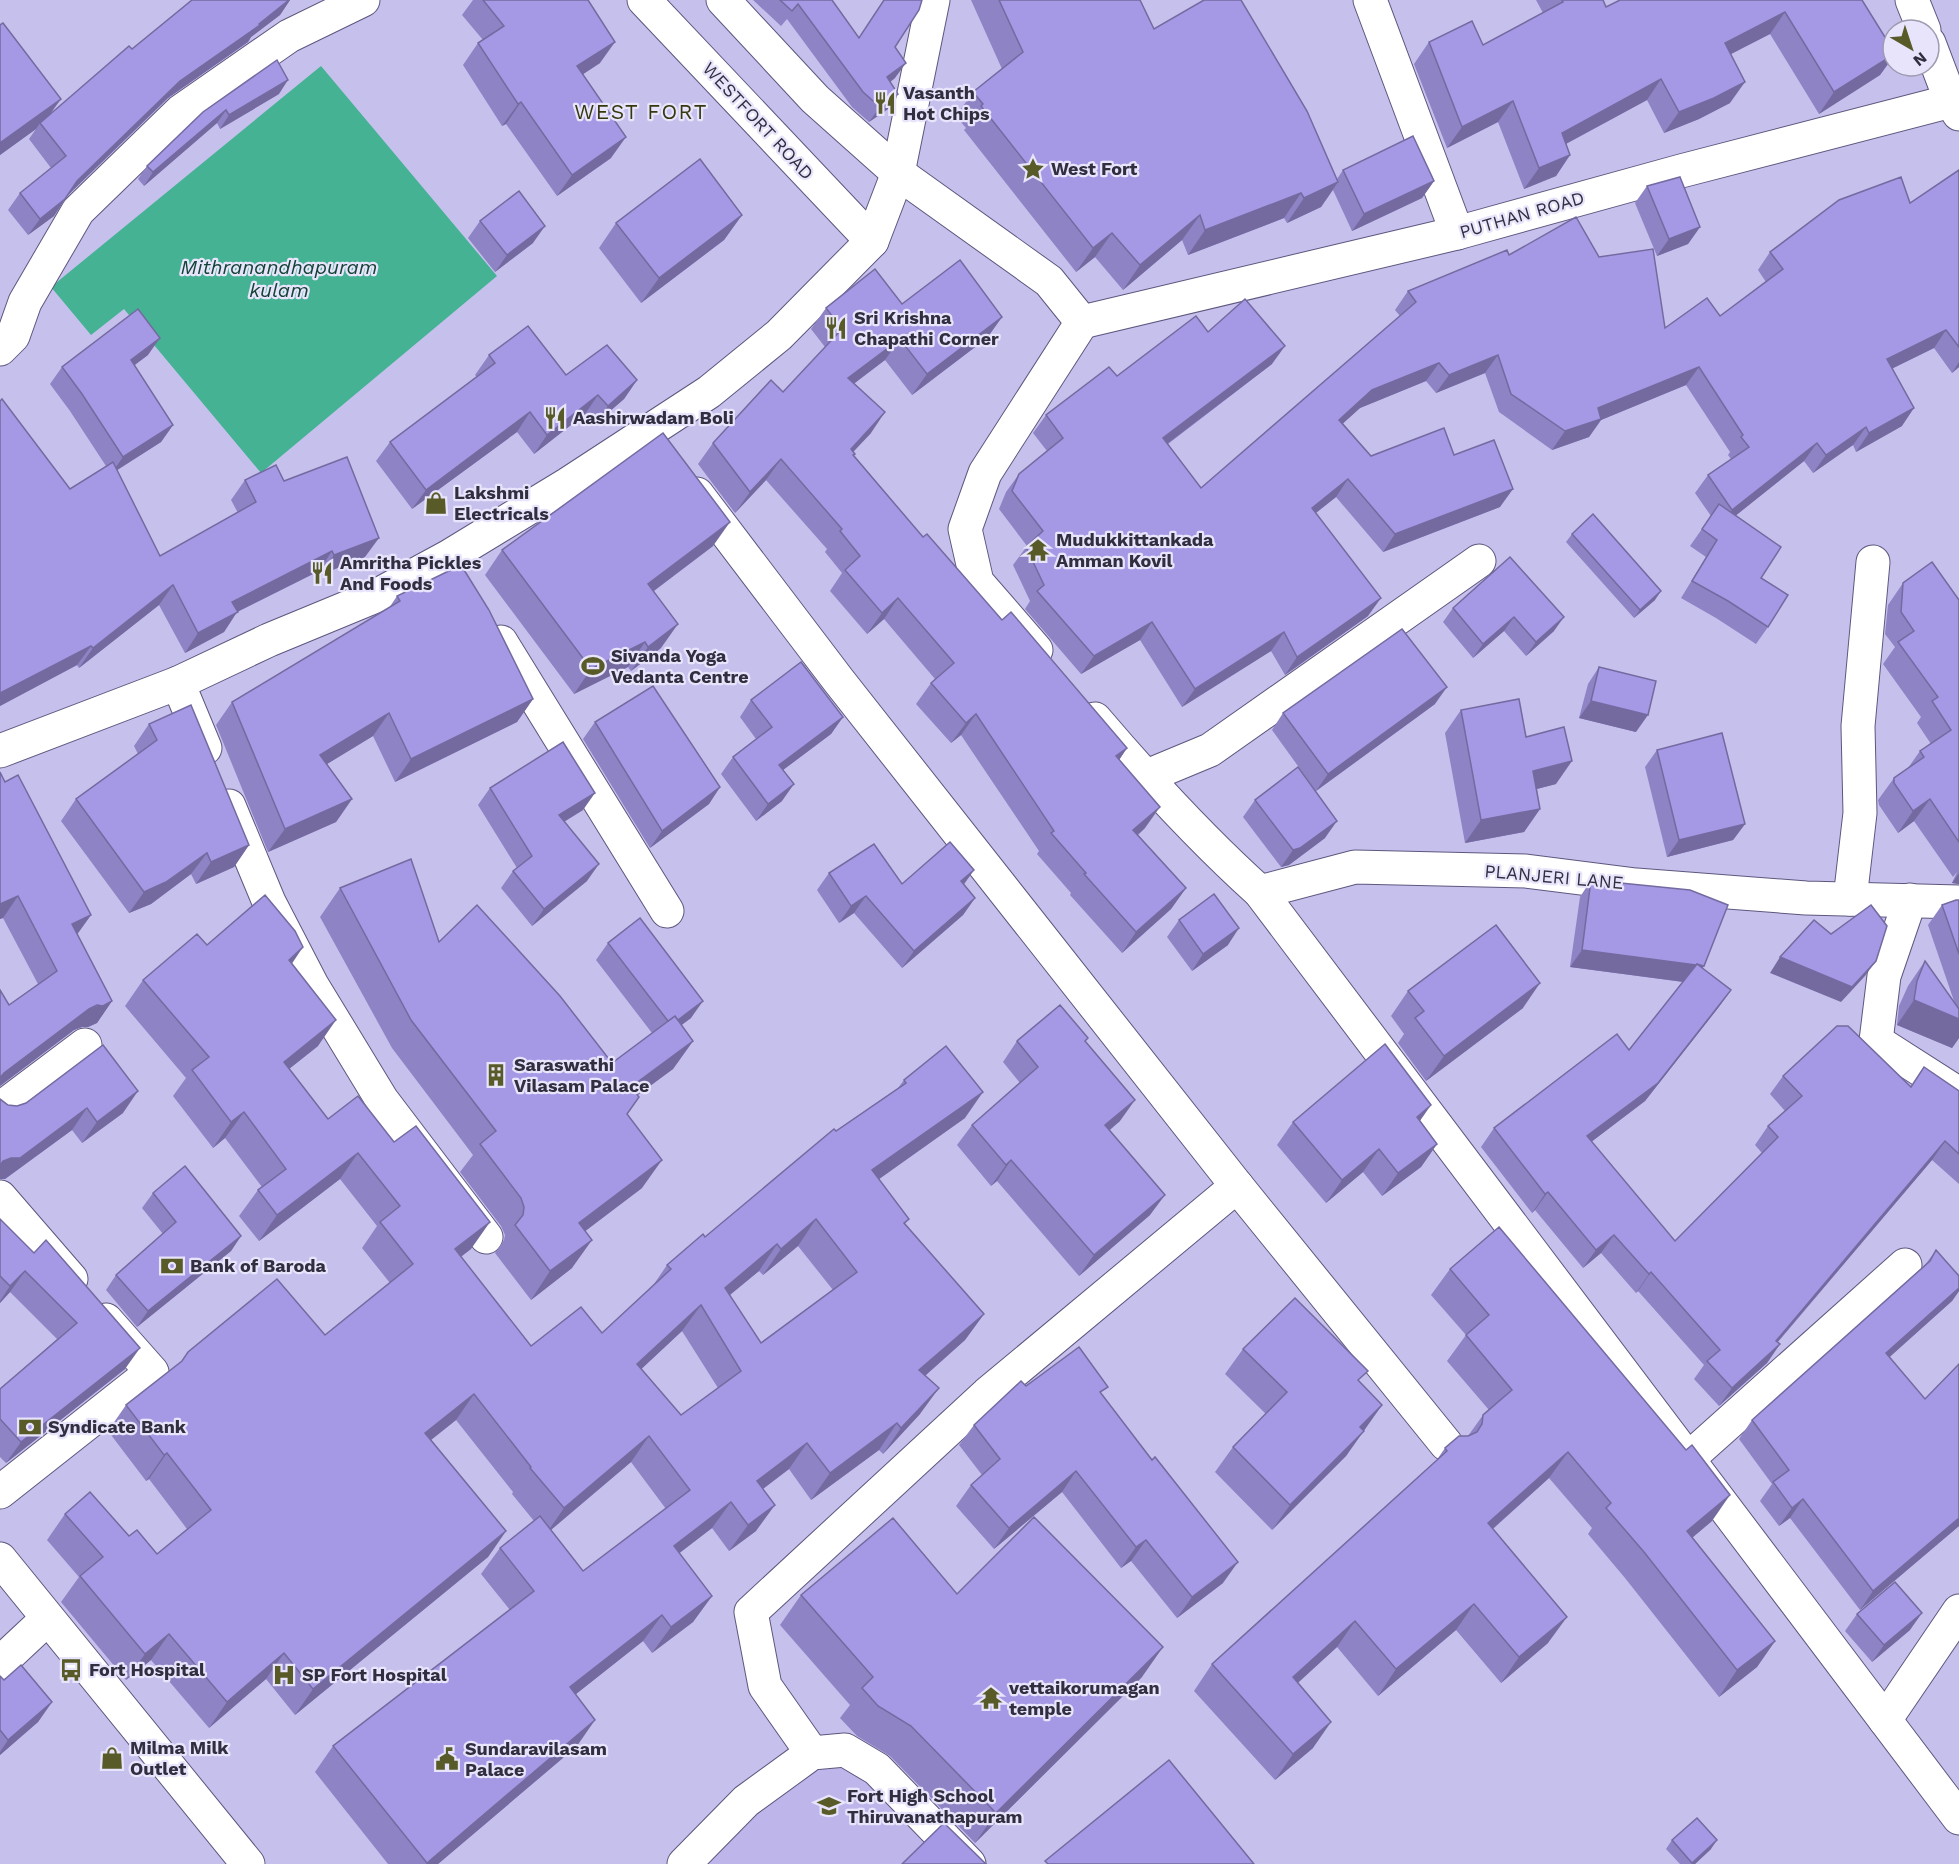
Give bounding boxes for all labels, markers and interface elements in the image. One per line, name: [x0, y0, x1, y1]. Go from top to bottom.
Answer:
north arrow: [1881, 18, 1941, 78]
text: N: [1910, 48, 1931, 70]
street label: WESTFORT ROAD: [699, 58, 818, 184]
place label: Vasanth Hot Chips: [903, 82, 990, 124]
restaurant icon: Vasanth Hot Chips: [872, 90, 898, 116]
district label: WEST FORT: [574, 99, 708, 124]
place icon: West Fort: [1020, 156, 1046, 182]
place label: West Fort: [1051, 158, 1137, 179]
street label: PUTHAN ROAD: [1457, 187, 1587, 242]
water label: Mithranandhapuram kulam: [181, 255, 377, 302]
place label: Sri Krishna Chapathi Corner: [854, 307, 999, 349]
restaurant icon: Sri Krishna Chapathi Corner: [823, 315, 849, 341]
restaurant icon: Aashirwadam Boli: [542, 405, 568, 431]
place label: Aashirwadam Boli: [573, 407, 734, 428]
place label: Lakshmi Electricals: [454, 482, 549, 524]
shop icon: Lakshmi Electricals: [423, 490, 449, 516]
place label: Mudukkittankada Amman Kovil: [1056, 529, 1214, 571]
temple icon: Mudukkittankada Amman Kovil: [1025, 537, 1051, 563]
place label: Amritha Pickles And Foods: [340, 552, 482, 594]
restaurant icon: Amritha Pickles And Foods: [309, 560, 335, 586]
place label: Sivanda Yoga Vedanta Centre: [611, 645, 749, 687]
sports icon: Sivanda Yoga Vedanta Centre: [580, 653, 606, 679]
street label: PLANJERI LANE: [1484, 860, 1624, 893]
place label: Saraswathi Vilasam Palace: [514, 1054, 650, 1096]
building icon: Saraswathi Vilasam Palace: [483, 1062, 509, 1088]
bank icon: Bank of Baroda: [159, 1253, 185, 1279]
place label: Bank of Baroda: [190, 1255, 326, 1276]
bank icon: Syndicate Bank: [17, 1414, 43, 1440]
place label: Syndicate Bank: [48, 1416, 187, 1437]
bus stop icon: Fort Hospital: [58, 1657, 84, 1683]
place label: Fort Hospital: [89, 1659, 205, 1680]
hospital icon: SP Fort Hospital: [271, 1662, 297, 1688]
place label: SP Fort Hospital: [302, 1664, 447, 1685]
place label: vettaikorumagan temple: [1008, 1677, 1160, 1719]
temple icon: vettaikorumagan temple: [978, 1685, 1004, 1711]
place label: Milma Milk Outlet: [130, 1737, 229, 1779]
place label: Sundaravilasam Palace: [465, 1738, 607, 1780]
shop icon: Milma Milk Outlet: [99, 1745, 125, 1771]
public building icon: Sundaravilasam Palace: [434, 1746, 460, 1772]
place label: Fort High School Thiruvanathapuram: [847, 1785, 1023, 1827]
school or university icon: Fort High School Thiruvanathapuram: [816, 1793, 842, 1819]

